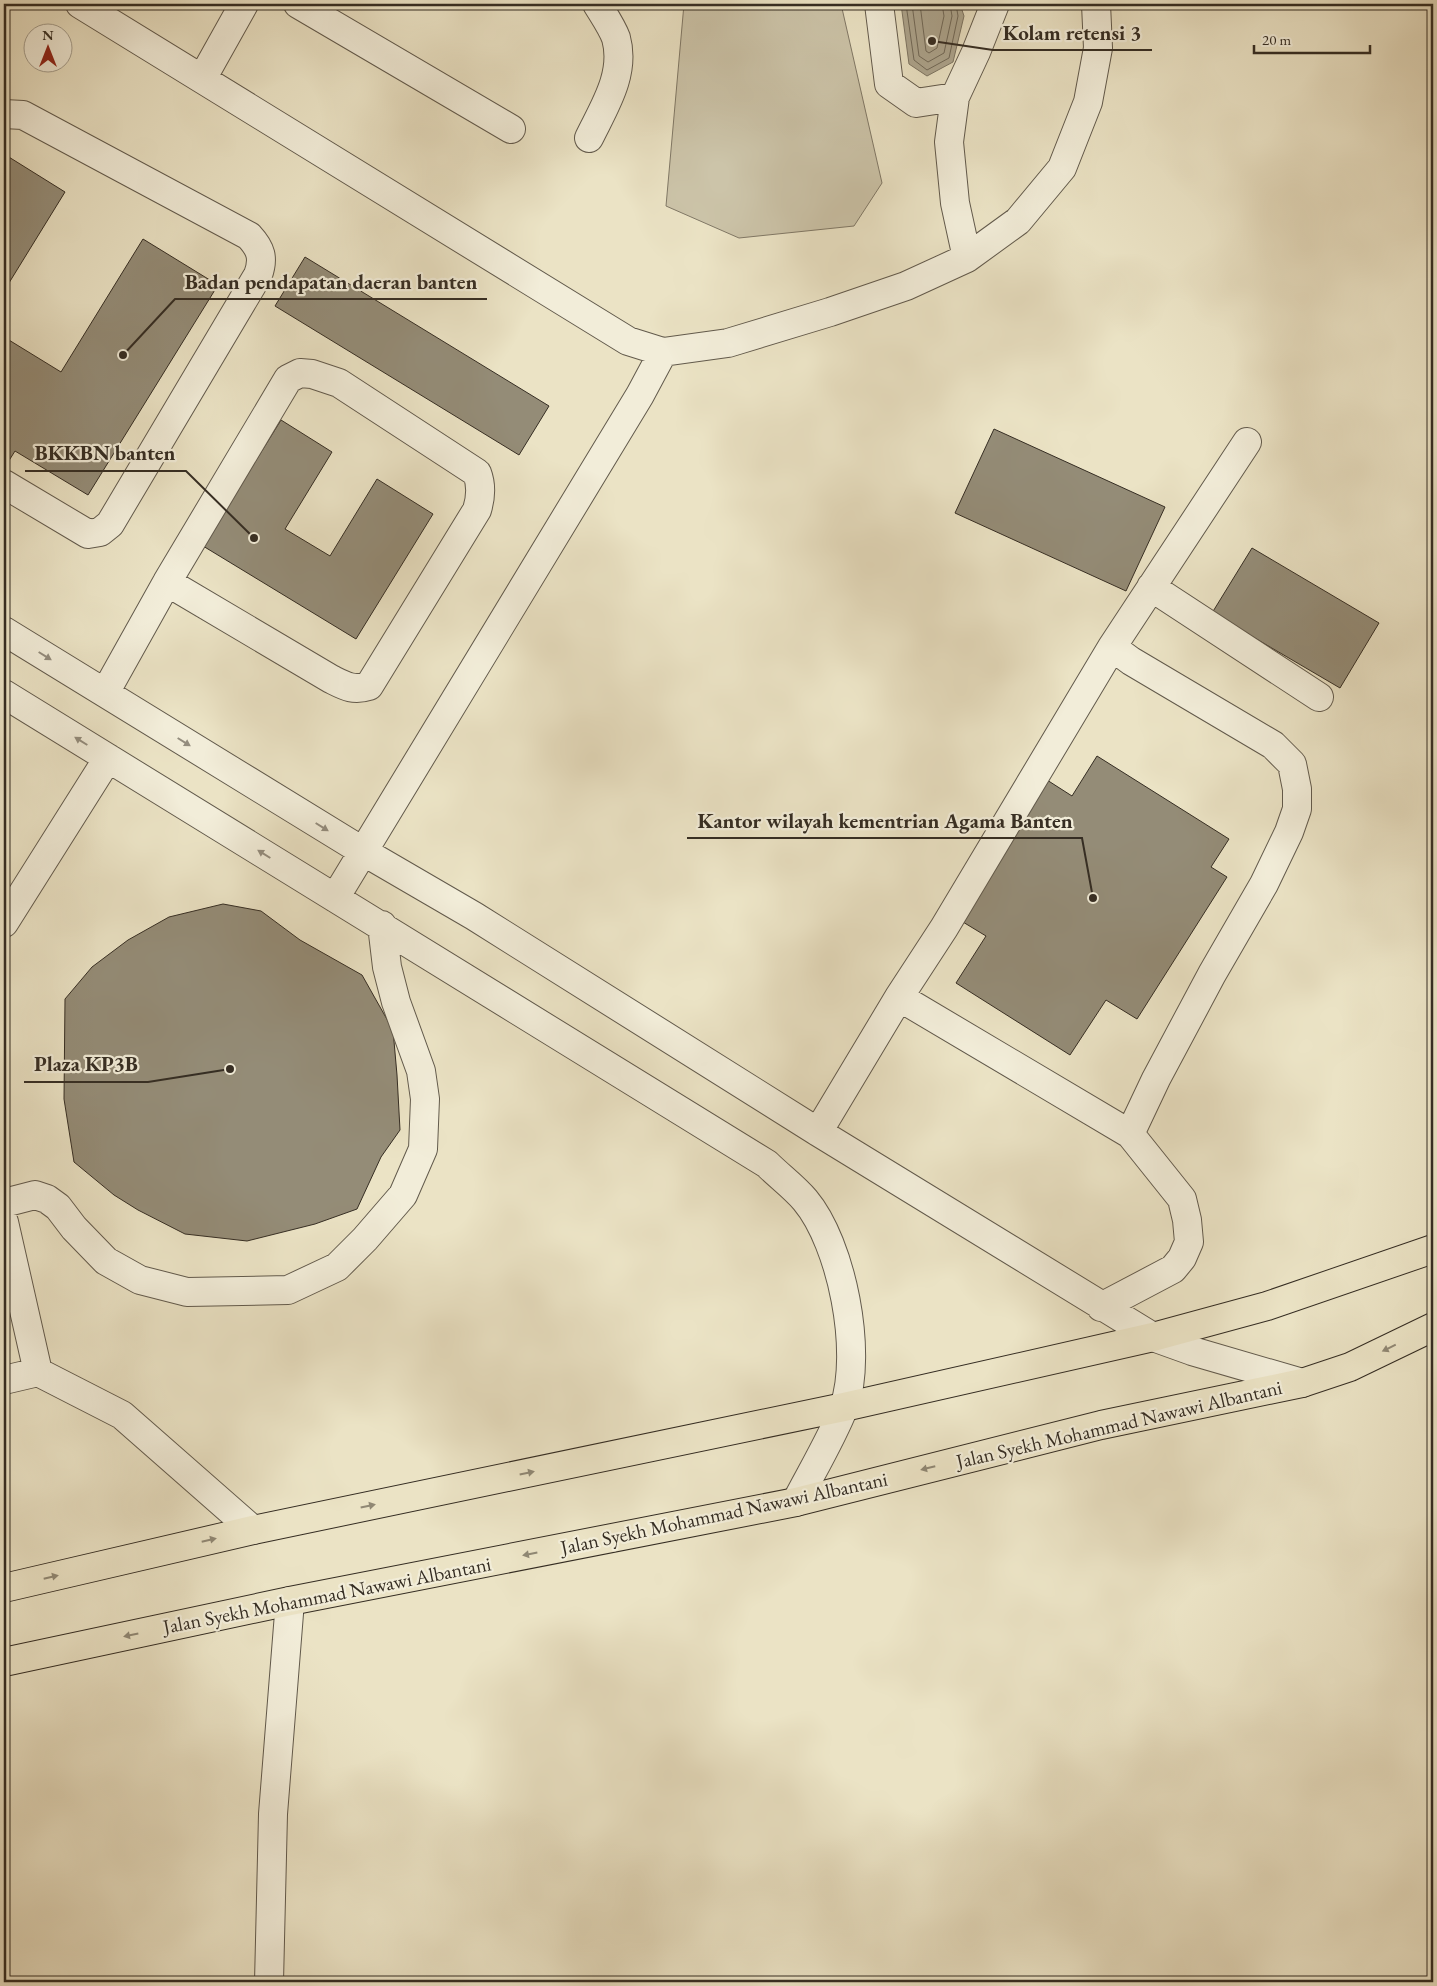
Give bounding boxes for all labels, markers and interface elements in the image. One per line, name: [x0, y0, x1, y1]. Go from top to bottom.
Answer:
callout: Kolam retensi 3: [993, 14, 1152, 50]
text: Kolam retensi 3: [1003, 19, 1141, 46]
north arrow: [22, 22, 72, 72]
scale bar: [1254, 22, 1371, 54]
text: N: [42, 26, 54, 44]
text: 20 m: [1262, 30, 1291, 49]
callout: Badan pendapatan daeran banten: [175, 263, 487, 299]
text: Badan pendapatan daeran banten: [185, 268, 477, 295]
callout: BKKBN banten: [25, 435, 186, 471]
text: BKKBN banten: [35, 439, 176, 466]
one-way arrow: [39, 652, 52, 661]
one-way arrow: [74, 737, 87, 746]
one-way arrow: [177, 737, 190, 746]
callout: Kantor wilayah kementrian Agama Banten: [687, 802, 1082, 838]
text: Kantor wilayah kementrian Agama Banten: [697, 807, 1073, 834]
one-way arrow: [316, 822, 329, 831]
one-way arrow: [257, 849, 271, 858]
callout: Plaza KP3B: [24, 1046, 148, 1082]
text: Plaza KP3B: [34, 1050, 138, 1077]
one-way arrow: [1382, 1344, 1396, 1352]
street label: Jalan Syekh Mohammad Nawawi Albantani: [952, 1374, 1285, 1475]
one-way arrow: [921, 1464, 936, 1472]
street label: Jalan Syekh Mohammad Nawawi Albantani: [556, 1466, 890, 1561]
one-way arrow: [520, 1468, 536, 1476]
one-way arrow: [361, 1502, 376, 1510]
one-way arrow: [202, 1536, 217, 1544]
street label: Jalan Syekh Mohammad Nawawi Albantani: [159, 1550, 493, 1640]
one-way arrow: [523, 1550, 538, 1558]
one-way arrow: [44, 1573, 59, 1581]
one-way arrow: [123, 1631, 138, 1639]

